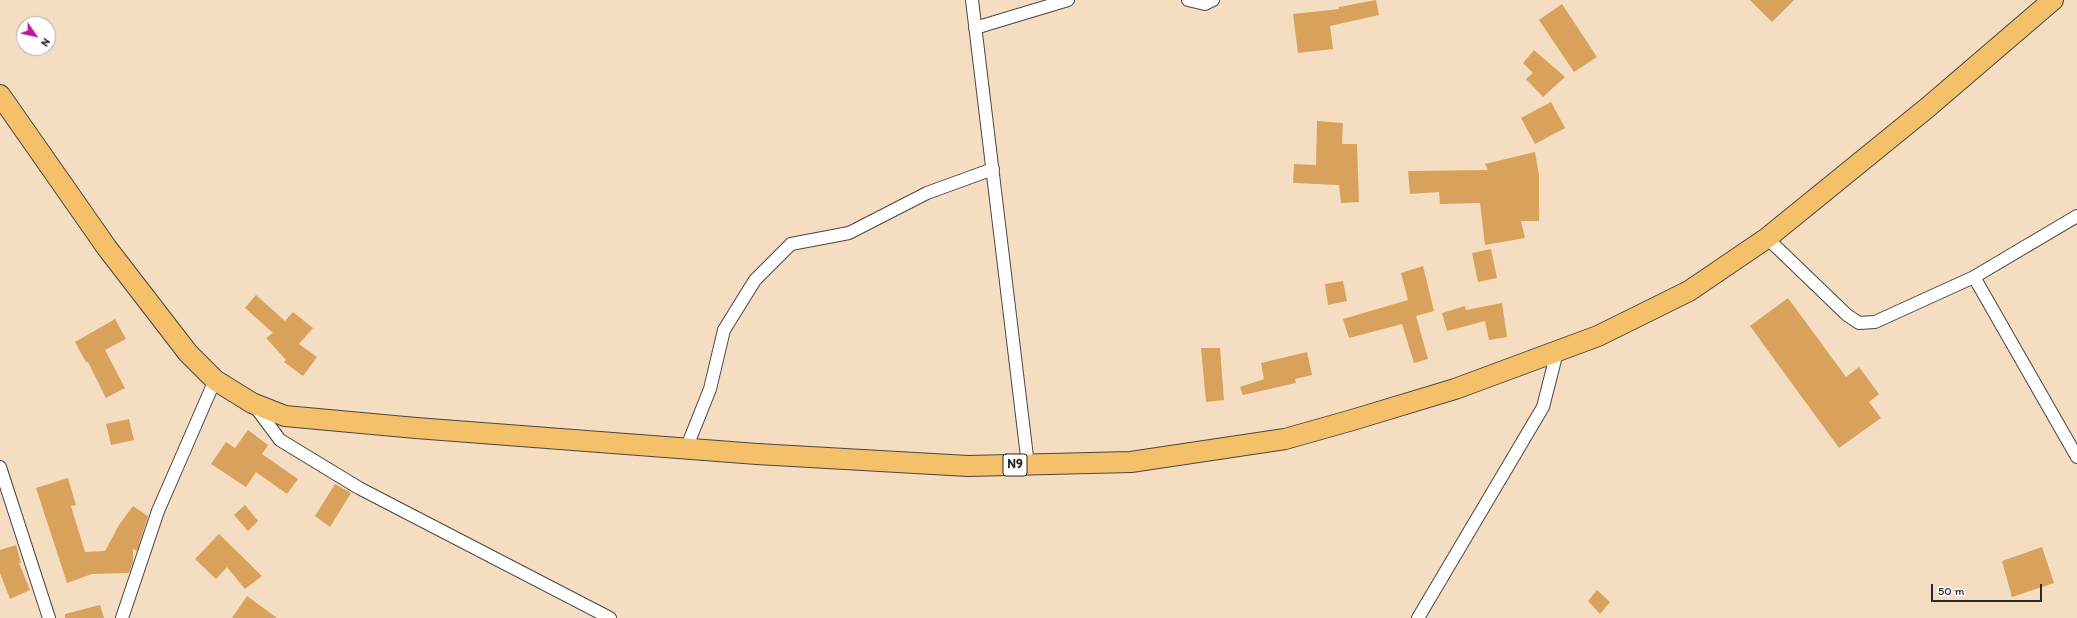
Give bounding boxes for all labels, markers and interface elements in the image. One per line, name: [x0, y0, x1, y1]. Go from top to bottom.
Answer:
north arrow: [16, 16, 56, 56]
text: N: [38, 36, 53, 49]
road number: N9: [1003, 454, 1027, 476]
scale bar: [1933, 576, 2044, 602]
text: 50 m: [1938, 584, 1964, 598]

